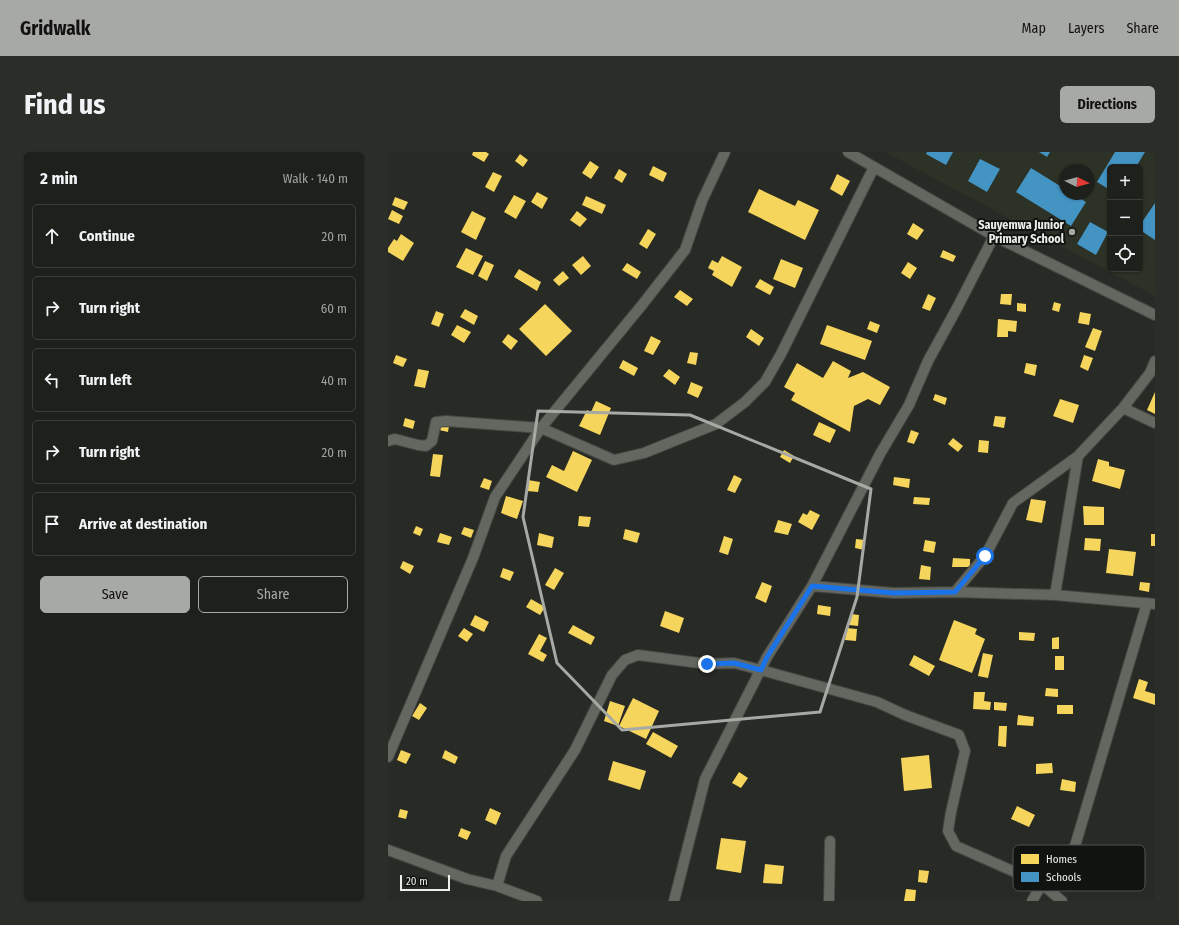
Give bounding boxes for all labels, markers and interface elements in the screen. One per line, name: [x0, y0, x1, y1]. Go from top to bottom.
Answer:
text: Gridwalk: [20, 17, 90, 40]
text: Map: [1022, 20, 1046, 37]
text: Layers: [1068, 20, 1104, 37]
text: Share: [1126, 20, 1159, 37]
button: Directions: [1060, 86, 1155, 123]
text: Find us: [24, 88, 106, 121]
north arrow: [1059, 164, 1095, 200]
map controls: [1107, 164, 1143, 272]
button: +: [1107, 164, 1143, 200]
text: 2 min: [40, 168, 78, 189]
text: Walk · 140 m: [283, 171, 348, 186]
button: −: [1107, 200, 1143, 236]
place label: Sauyemwa Junior Primary School: [978, 218, 1065, 246]
icon: ahead: [41, 225, 63, 247]
text: Continue: [79, 227, 135, 245]
marker: Sauyemwa Junior Primary School: [1067, 227, 1077, 237]
text: 20 m: [321, 229, 347, 244]
button: locate: [1107, 236, 1143, 272]
icon: right: [41, 297, 63, 319]
text: Turn right: [79, 299, 140, 317]
text: 60 m: [321, 301, 347, 316]
icon: left: [41, 369, 63, 391]
text: Turn left: [79, 371, 132, 389]
text: 40 m: [321, 373, 347, 388]
icon: right: [41, 441, 63, 463]
text: Turn right: [79, 443, 140, 461]
text: 20 m: [321, 445, 347, 460]
icon: arrive: [41, 513, 63, 535]
text: Arrive at destination: [79, 515, 207, 533]
route start: [976, 547, 994, 565]
button: Save: [40, 576, 190, 613]
button: Share: [198, 576, 348, 613]
route end: [698, 655, 716, 673]
legend: [1013, 845, 1145, 891]
text: Homes: [1046, 853, 1077, 866]
text: Schools: [1046, 871, 1081, 884]
scale bar: [400, 873, 450, 892]
text: 20 m: [406, 875, 428, 888]

